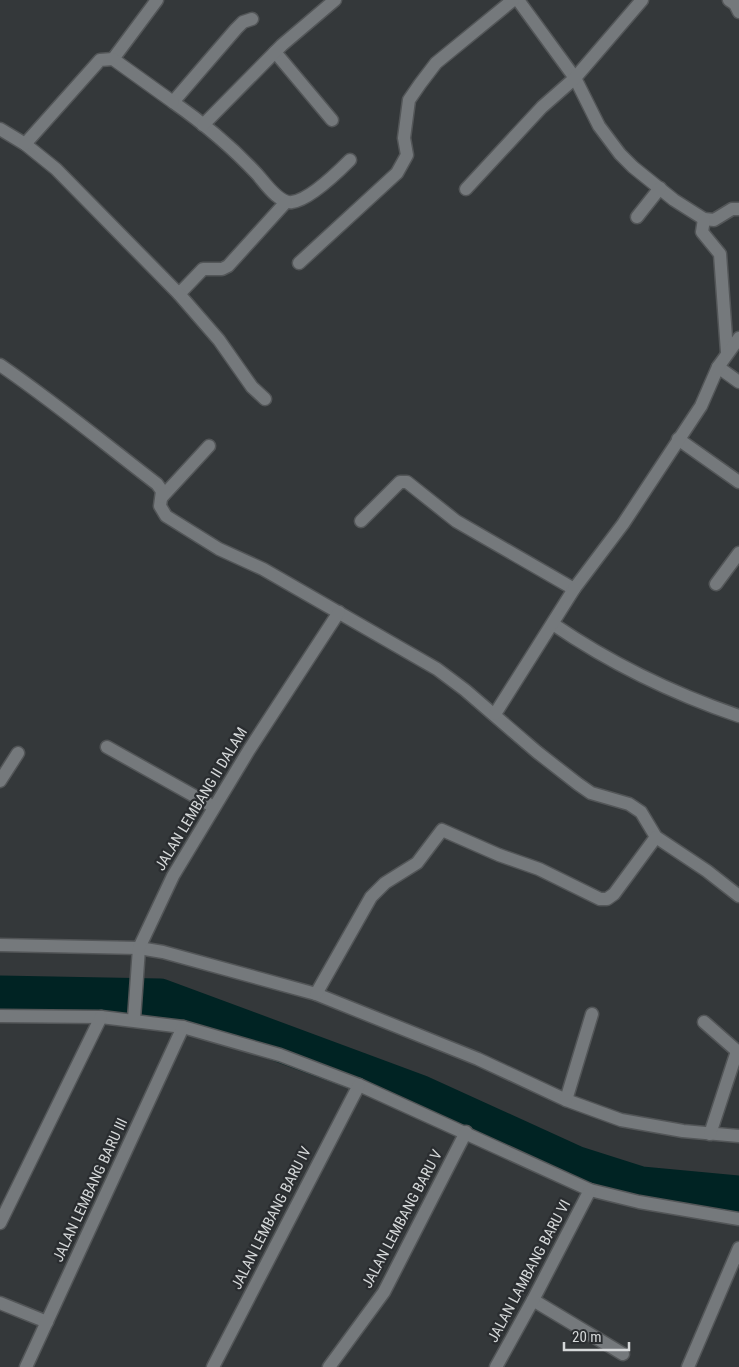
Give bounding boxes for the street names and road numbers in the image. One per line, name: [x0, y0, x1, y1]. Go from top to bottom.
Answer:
street label: JALAN LEMBANG II DALAM: [151, 724, 251, 874]
street label: JALAN LEMBANG BARU III: [49, 1115, 131, 1265]
street label: JALAN LEMBANG BARU IV: [227, 1143, 315, 1292]
street label: JALAN LEMBANG BARU V: [358, 1146, 446, 1291]
street label: JALAN LAMBANG BARU VI: [484, 1197, 574, 1345]

